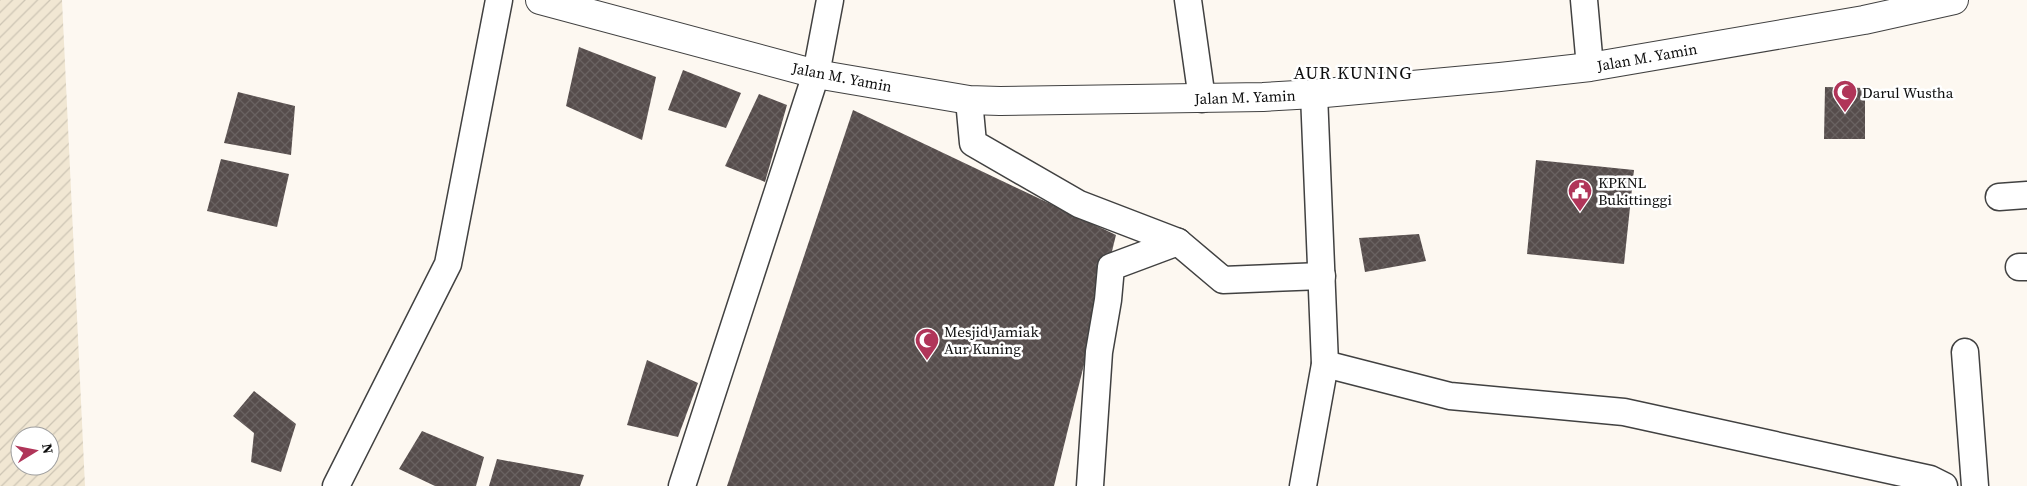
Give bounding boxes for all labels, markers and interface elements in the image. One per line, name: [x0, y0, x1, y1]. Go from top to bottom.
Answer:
street label: Jalan M. Yamin: [1594, 38, 1699, 76]
street label: Jalan M. Yamin: [789, 57, 894, 97]
district label: AUR KUNING: [1294, 60, 1412, 85]
mosque icon: Darul Wustha: [1832, 79, 1858, 113]
place label: Darul Wustha: [1862, 82, 1954, 103]
street label: Jalan M. Yamin: [1193, 85, 1296, 109]
place label: KPKNL Bukittinggi: [1598, 172, 1672, 210]
public building icon: KPKNL Bukittinggi: [1567, 178, 1593, 212]
place label: Mesjid Jamiak Aur Kuning: [944, 321, 1039, 359]
mosque icon: Mesjid Jamiak Aur Kuning: [914, 327, 940, 361]
north arrow: [10, 426, 60, 476]
text: N: [37, 442, 59, 456]

